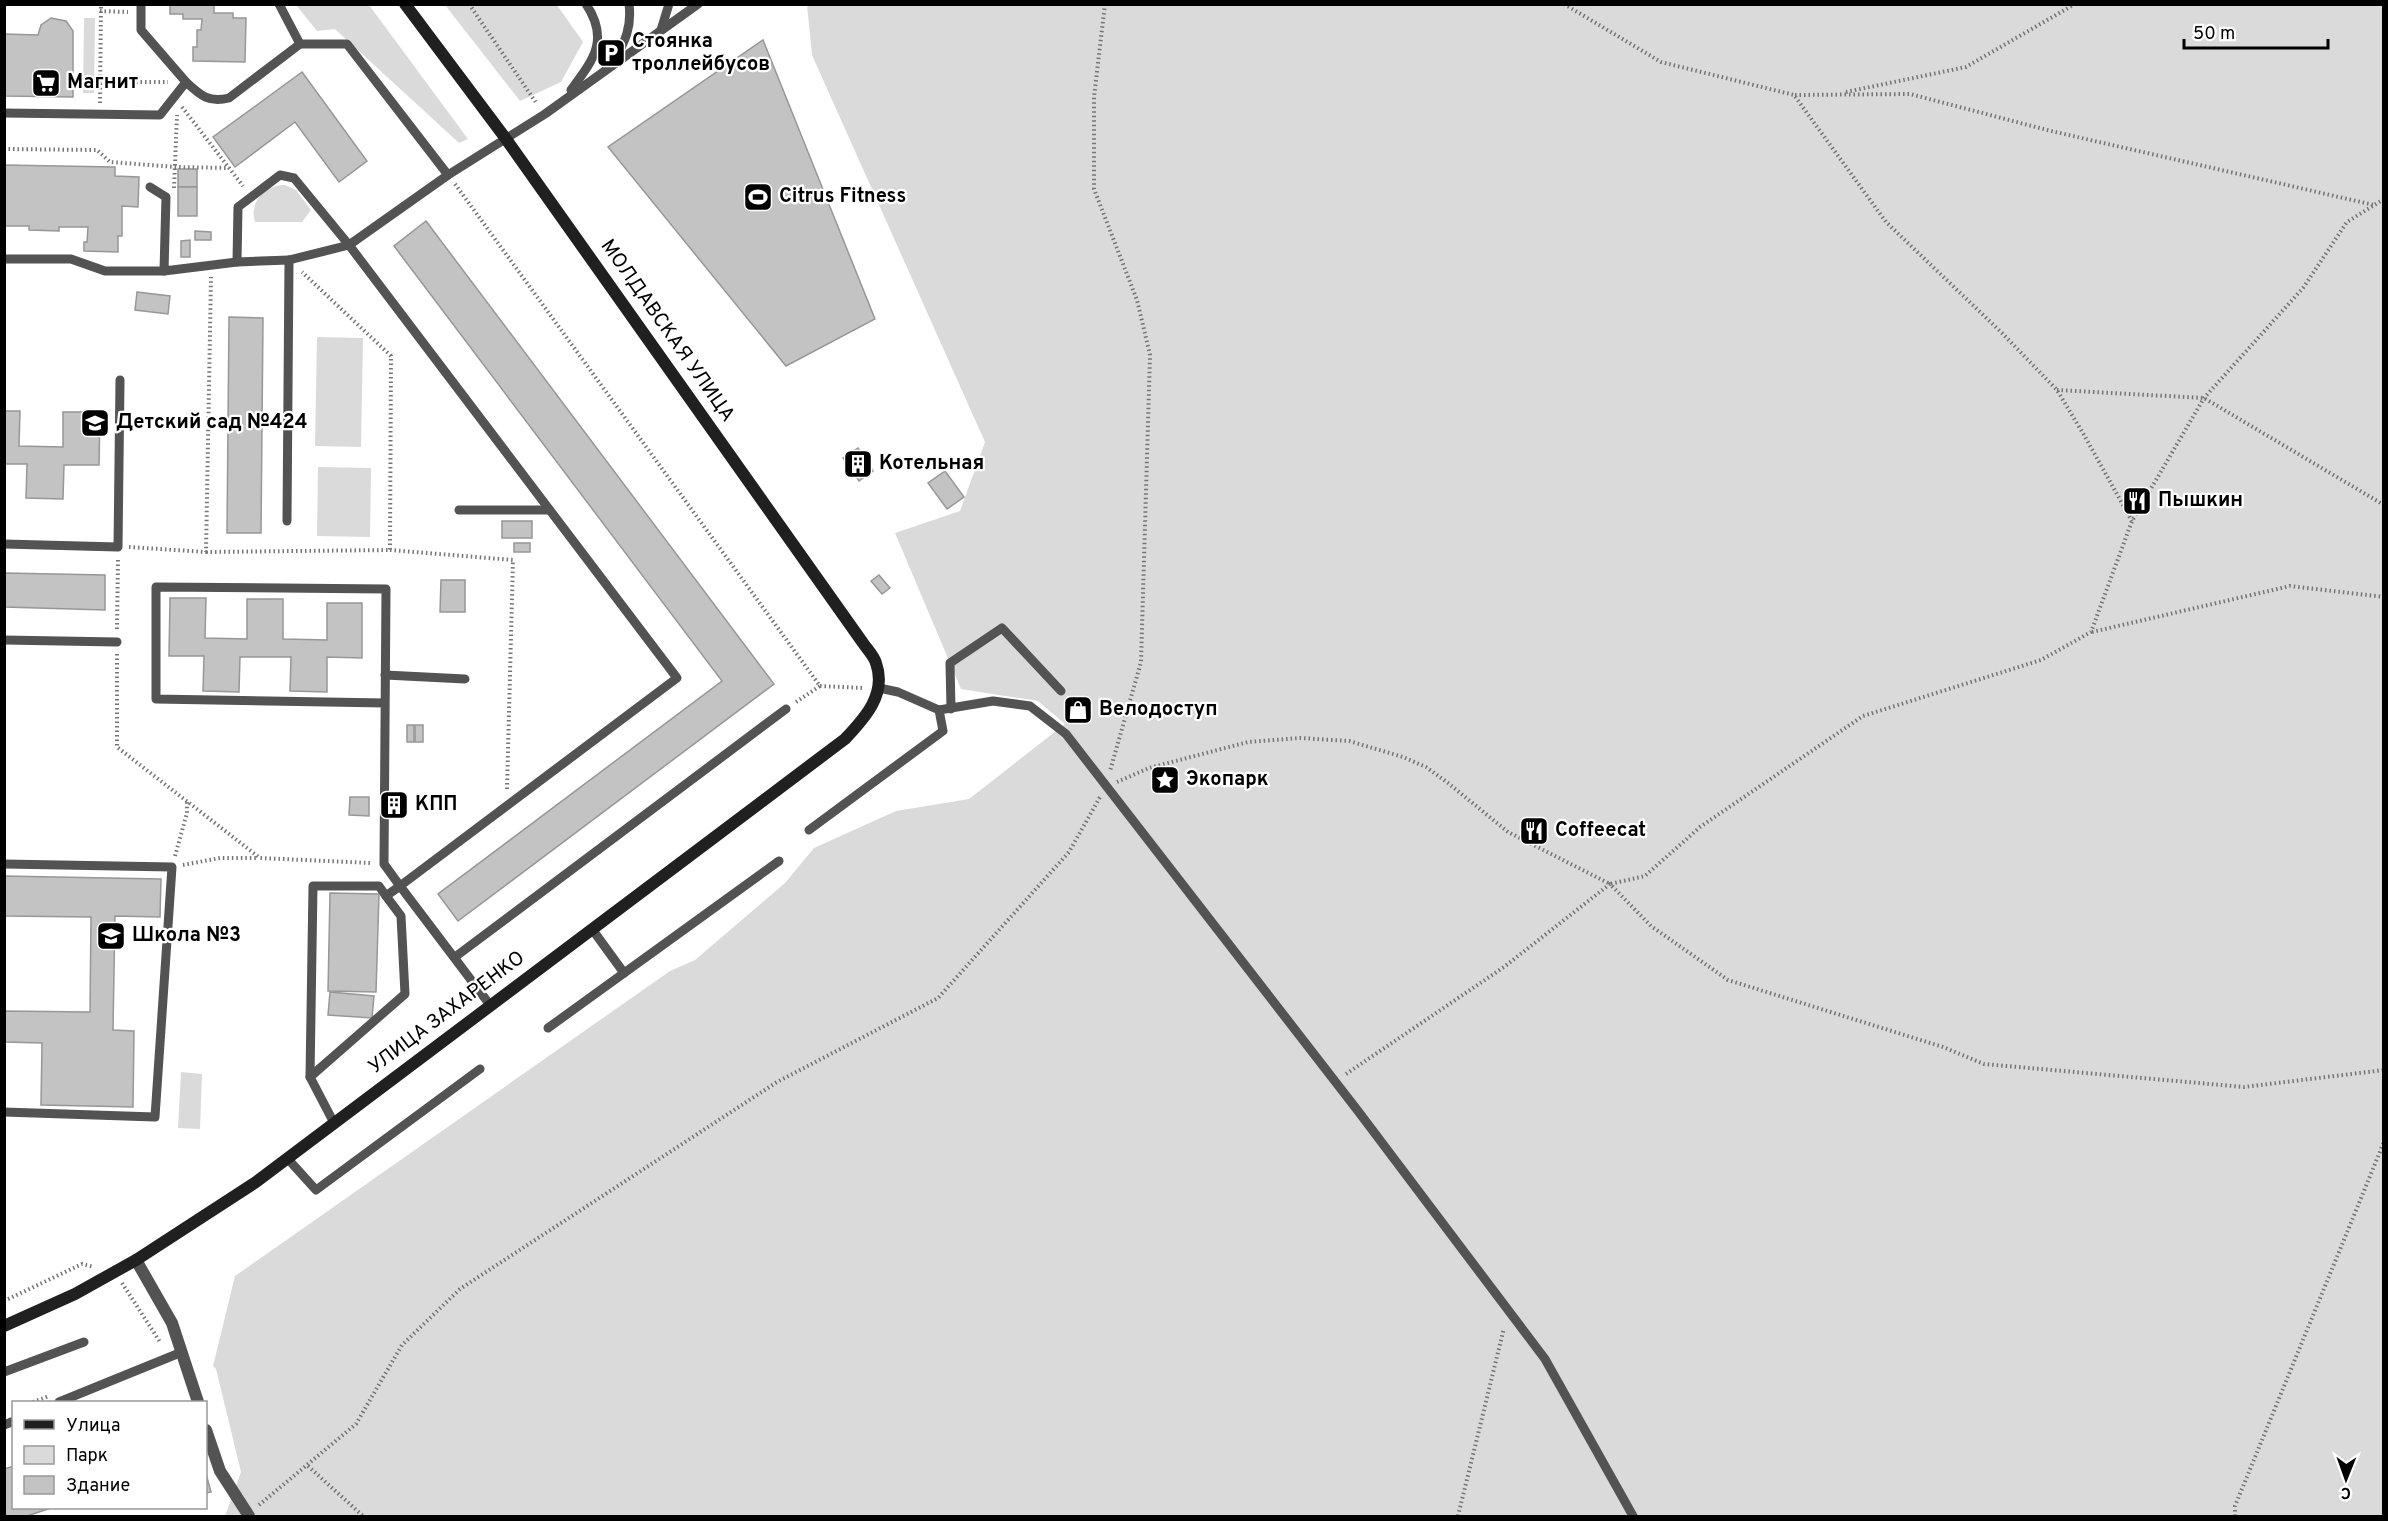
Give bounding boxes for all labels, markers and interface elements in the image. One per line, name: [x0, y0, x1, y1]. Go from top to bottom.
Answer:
scale bar: [2184, 12, 2328, 50]
text: 50 m: [2193, 23, 2235, 46]
place label: Стоянка троллейбусов: [632, 29, 770, 78]
parking icon: Стоянка троллейбусов: [595, 37, 627, 69]
supermarket icon: Магнит: [30, 67, 62, 99]
place label: Магнит: [67, 70, 138, 96]
sports icon: Citrus Fitness: [742, 181, 774, 213]
place label: Citrus Fitness: [779, 184, 906, 210]
street label: МОЛДАВСКАЯ УЛИЦА: [594, 235, 740, 427]
school or university icon: Детский сад №424: [79, 407, 111, 439]
place label: Детский сад №424: [116, 410, 308, 436]
building icon: Котельная: [842, 448, 874, 480]
place label: Котельная: [879, 451, 984, 477]
restaurant icon: Пышкин: [2121, 485, 2153, 517]
place label: Пышкин: [2158, 488, 2243, 514]
shop icon: Велодоступ: [1062, 694, 1094, 726]
place label: Велодоступ: [1099, 697, 1218, 723]
place icon: Экопарк: [1149, 764, 1181, 796]
place label: Экопарк: [1186, 767, 1269, 793]
building icon: КПП: [378, 789, 410, 821]
place label: КПП: [415, 792, 458, 818]
restaurant icon: Coffeecat: [1518, 815, 1550, 847]
place label: Coffeecat: [1555, 818, 1646, 844]
school or university icon: Школа №3: [95, 920, 127, 952]
place label: Школа №3: [132, 923, 241, 949]
street label: УЛИЦА ЗАХАРЕНКО: [364, 946, 530, 1080]
legend: [12, 1401, 207, 1509]
text: Улица: [66, 1415, 120, 1438]
text: Парк: [66, 1445, 108, 1468]
north arrow: [2316, 1449, 2376, 1509]
text: Здание: [66, 1475, 130, 1498]
text: С: [2340, 1482, 2351, 1502]

